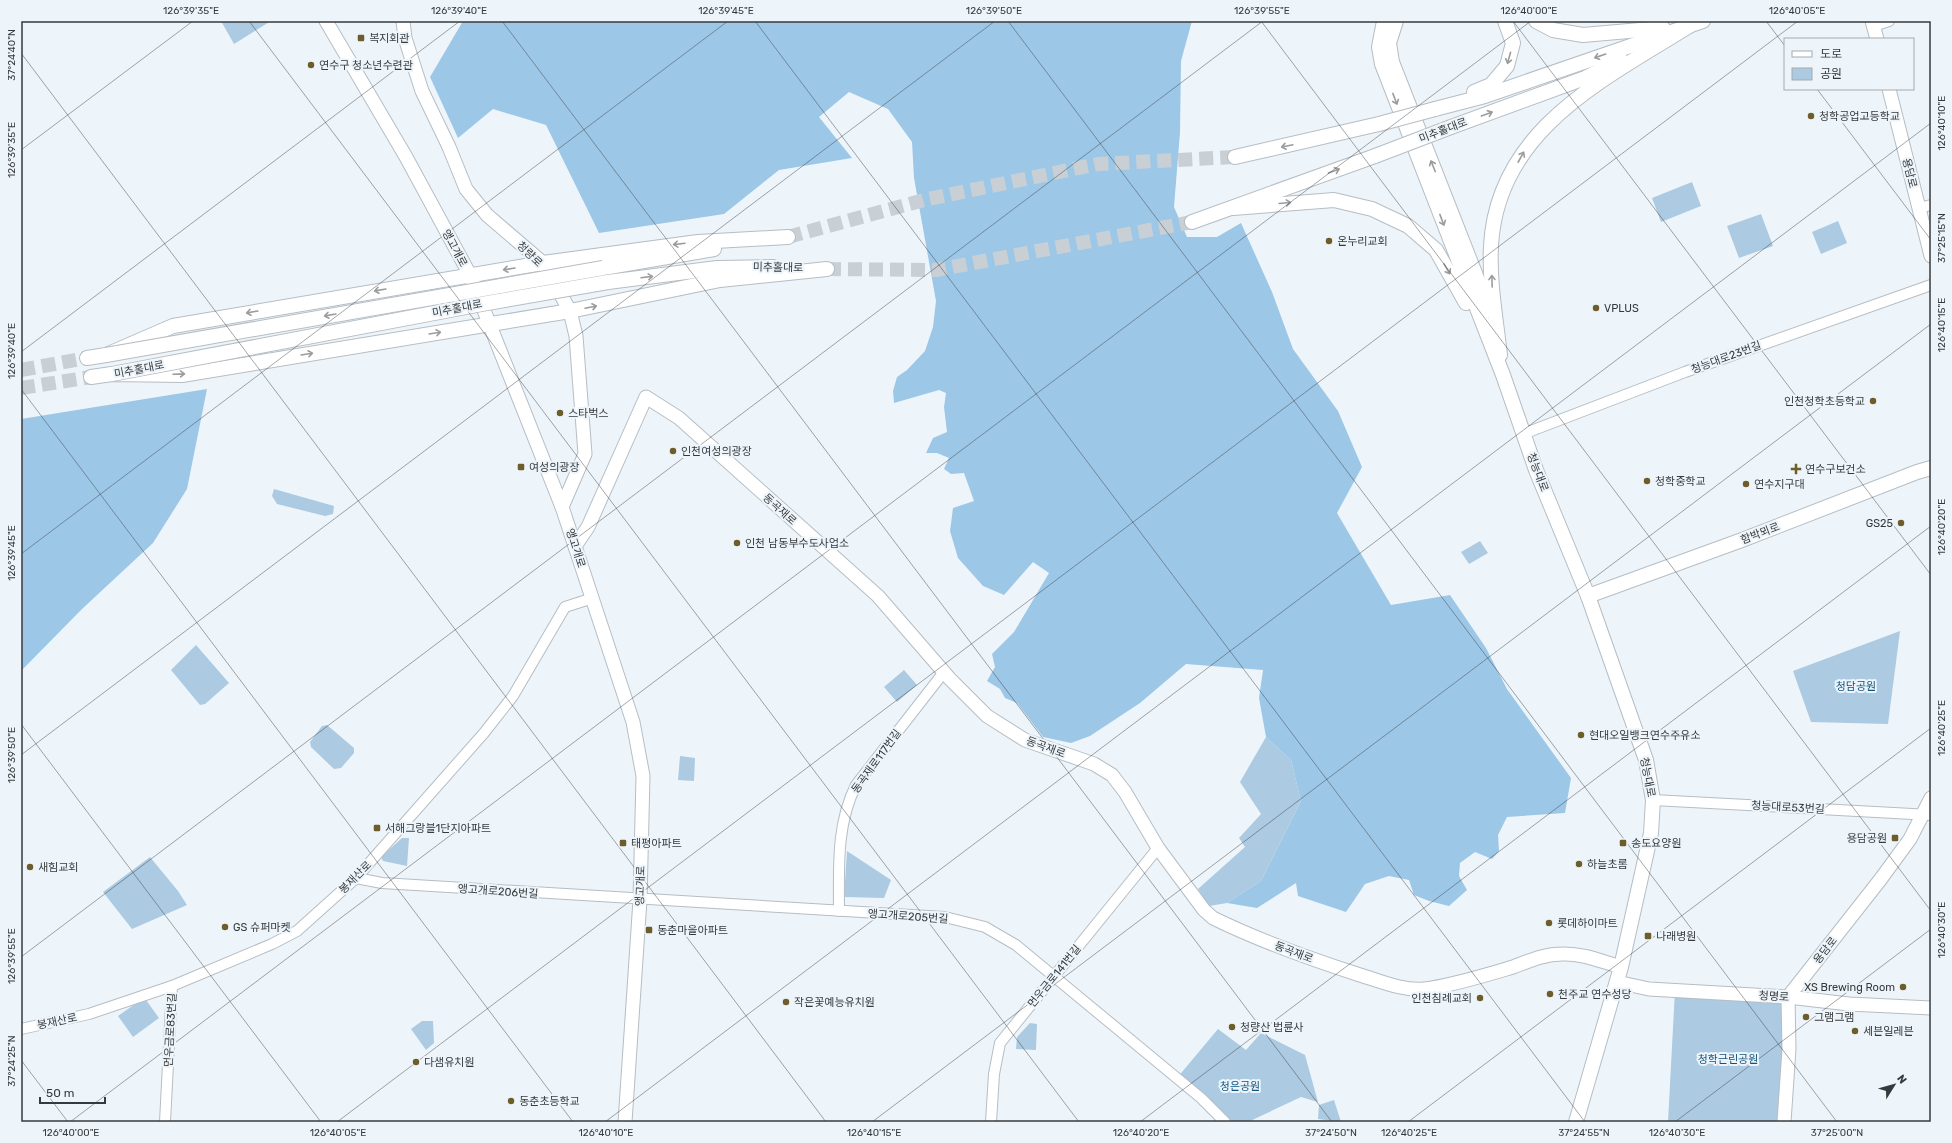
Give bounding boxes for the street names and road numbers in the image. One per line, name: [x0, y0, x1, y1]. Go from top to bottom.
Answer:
street label: 미추홀대로: [1417, 115, 1469, 146]
street label: 용담로: [1900, 157, 1919, 189]
street label: 앵고개로: [439, 227, 470, 269]
street label: 청량로: [514, 239, 545, 270]
street label: 미추홀대로: [753, 261, 803, 274]
street label: 미추홀대로: [431, 297, 483, 320]
street label: 청능대로23번길: [1689, 339, 1763, 376]
street label: 미추홀대로: [113, 358, 165, 381]
street label: 청능대로: [1524, 451, 1551, 493]
street label: 동곡재로: [760, 491, 799, 528]
street label: 함박뫼로: [1739, 520, 1781, 547]
street label: 앵고개로: [563, 527, 588, 569]
street label: 동곡재로117번길: [849, 727, 904, 796]
street label: 동곡재로: [1025, 734, 1067, 761]
street label: 청능대로: [1637, 756, 1658, 798]
street label: 청능대로53번길: [1751, 799, 1825, 816]
street label: 봉재산로: [336, 858, 374, 896]
street label: 앵고개로: [633, 866, 648, 906]
street label: 앵고개로206번길: [457, 882, 539, 901]
street label: 앵고개로205번길: [867, 907, 949, 926]
street label: 용담로: [1811, 934, 1840, 966]
street label: 동곡재로: [1273, 939, 1315, 966]
street label: 먼우금로141번길: [1025, 942, 1084, 1010]
street label: 청명로: [1758, 989, 1789, 1004]
street label: 먼우금로83번길: [162, 993, 179, 1067]
street label: 봉재산로: [36, 1011, 78, 1032]

